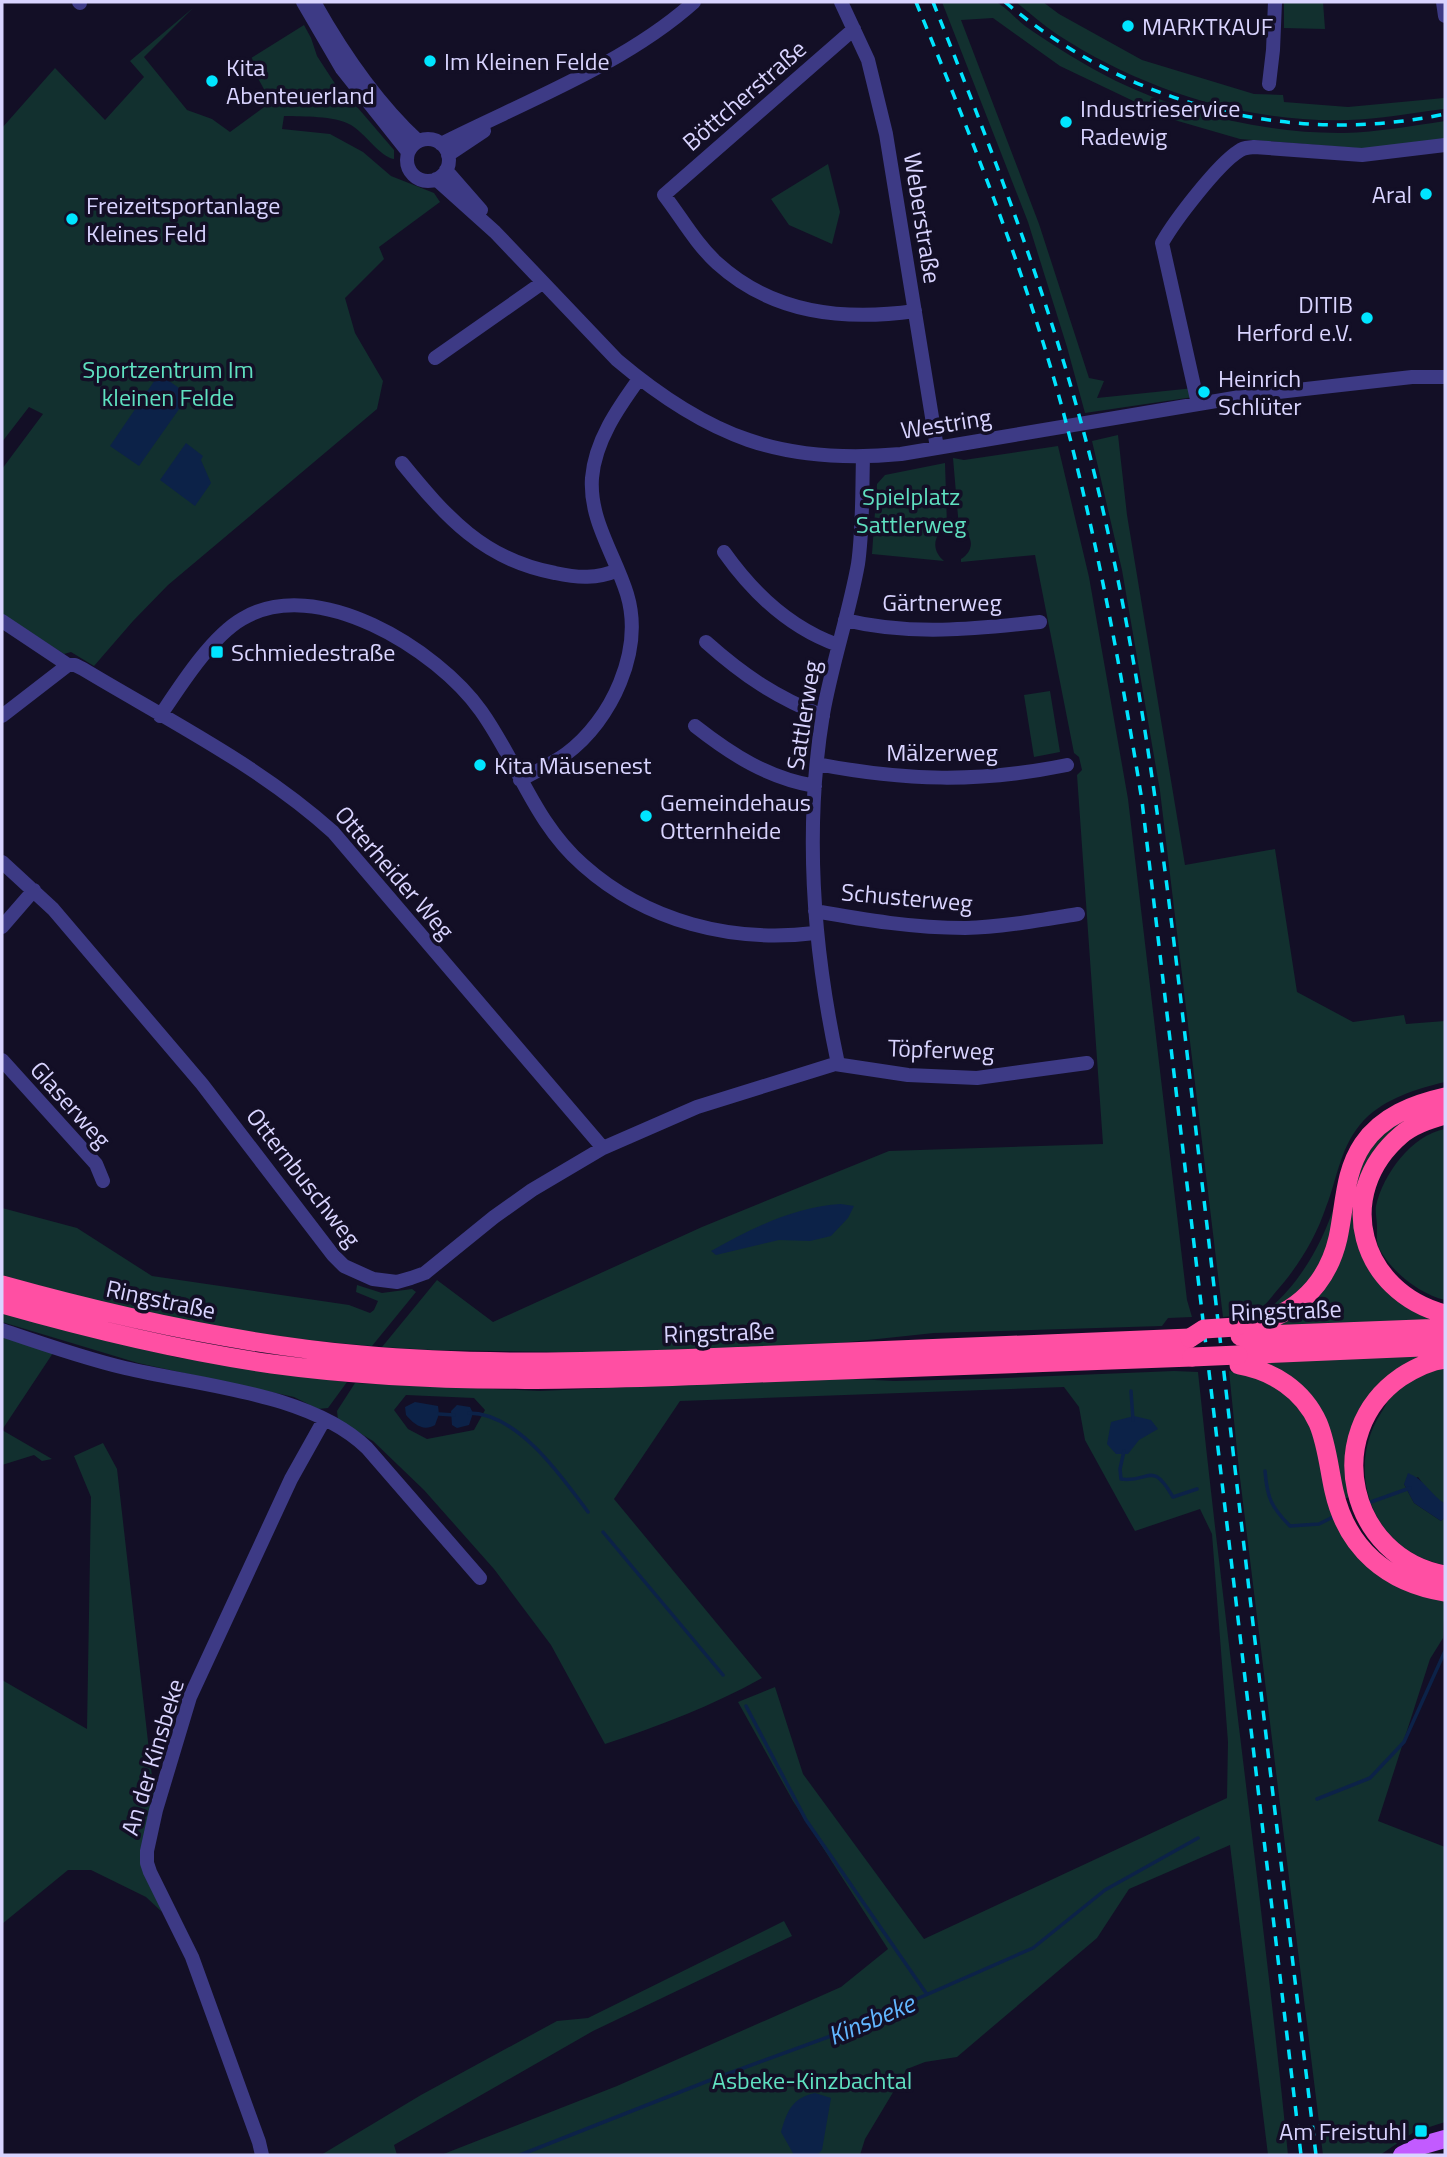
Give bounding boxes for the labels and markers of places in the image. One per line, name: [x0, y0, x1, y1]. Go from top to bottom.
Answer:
place label: MARKTKAUF: [1142, 8, 1273, 44]
marker: MARKTKAUF: [1120, 18, 1136, 34]
place label: Im Kleinen Felde: [444, 43, 610, 79]
place label: Kita Abenteuerland: [226, 49, 375, 113]
marker: Im Kleinen Felde: [422, 53, 438, 69]
marker: Kita Abenteuerland: [204, 73, 220, 89]
place label: Industrieservice Radewig: [1080, 90, 1240, 154]
marker: Industrieservice Radewig: [1058, 114, 1074, 130]
place label: Aral: [1372, 176, 1412, 212]
marker: Aral: [1418, 186, 1434, 202]
place label: Freizeitsportanlage Kleines Feld: [86, 187, 280, 251]
marker: Freizeitsportanlage Kleines Feld: [64, 211, 80, 227]
place label: DITIB Herford e.V.: [1236, 286, 1353, 350]
marker: DITIB Herford e.V.: [1359, 310, 1375, 326]
place label: Heinrich Schlüter: [1218, 360, 1302, 424]
marker: Heinrich Schlüter: [1196, 384, 1212, 400]
place label: Schmiedestraße: [231, 634, 395, 670]
marker: Schmiedestraße: [209, 644, 225, 660]
place label: Kita Mäusenest: [494, 747, 652, 783]
marker: Kita Mäusenest: [472, 757, 488, 773]
place label: Gemeindehaus Otternheide: [660, 784, 811, 848]
marker: Gemeindehaus Otternheide: [638, 808, 654, 824]
place label: Am Freistuhl: [1279, 2113, 1407, 2149]
marker: Am Freistuhl: [1413, 2123, 1429, 2139]

